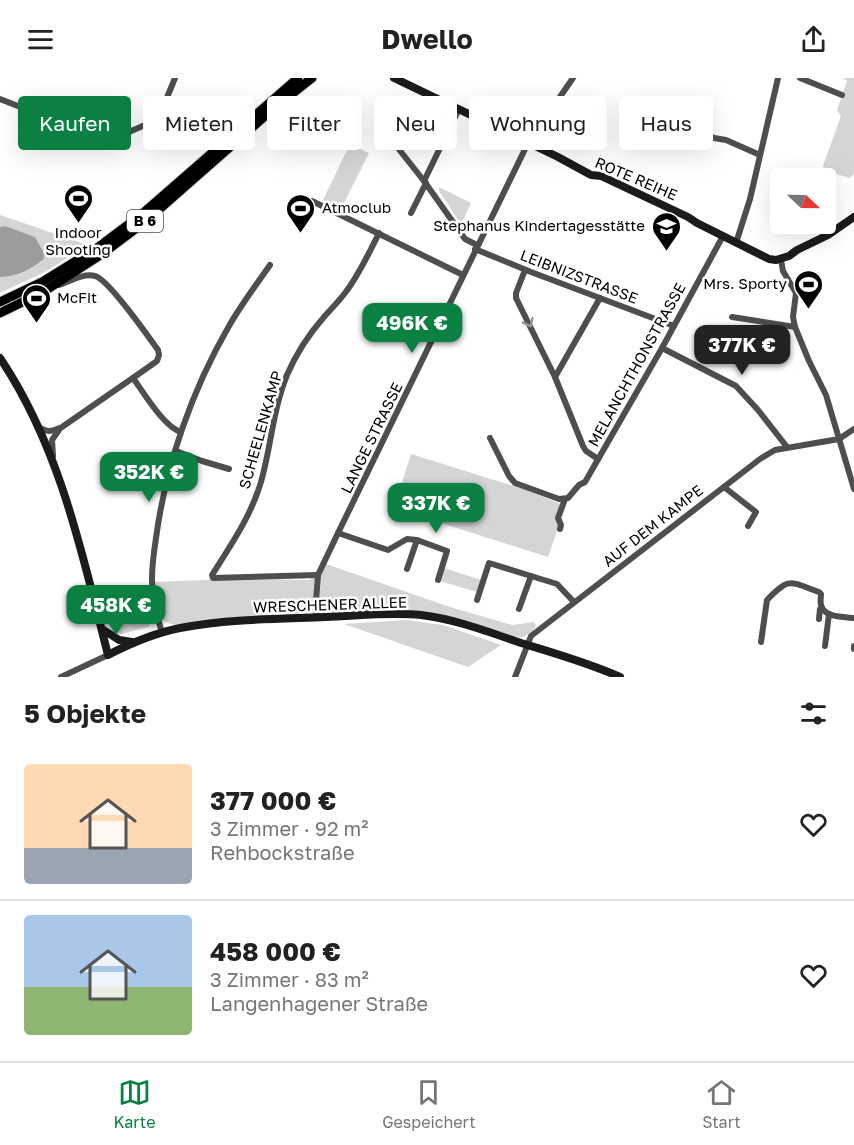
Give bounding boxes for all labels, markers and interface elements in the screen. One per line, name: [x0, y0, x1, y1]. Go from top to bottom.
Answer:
icon: menu: [24, 23, 57, 56]
text: Dwello: [381, 23, 473, 55]
icon: share: [797, 23, 830, 56]
chip: Kaufen: [18, 96, 131, 150]
chip: Mieten: [143, 96, 255, 150]
chip: Filter: [267, 96, 362, 150]
chip: Neu: [374, 96, 457, 150]
chip: Wohnung: [469, 96, 607, 150]
chip: Haus: [619, 96, 713, 150]
street label: ROTE REIHE: [592, 153, 680, 204]
north arrow: [770, 168, 836, 234]
map controls: [770, 168, 836, 234]
sports icon: Indoor Shooting: [62, 182, 94, 224]
sports icon: Atmoclub: [285, 192, 317, 234]
place label: Atmoclub: [322, 198, 391, 216]
road number: B 6: [127, 210, 163, 232]
school or university icon: Stephanus Kindertagesstätte: [650, 210, 682, 252]
place label: Stephanus Kindertagesstätte: [433, 216, 645, 234]
place label: Indoor Shooting: [45, 223, 111, 258]
street label: LEIBNIZSTRASSE: [518, 245, 641, 307]
sports icon: Mrs. Sporty: [792, 268, 824, 310]
place label: Mrs. Sporty: [703, 274, 788, 292]
street label: MELANCHTHONSTRASSE: [584, 279, 689, 450]
sports icon: McFit: [20, 282, 52, 324]
place label: McFit: [57, 288, 97, 306]
pin: 496K €: [363, 303, 461, 354]
text: 496K €: [376, 310, 448, 334]
one-way arrow: [522, 317, 533, 328]
pin: 377K €: [693, 325, 791, 376]
text: 377K €: [708, 332, 776, 356]
street label: SCHEELENKAMP: [235, 368, 286, 491]
street label: LANGE STRASSE: [336, 379, 406, 496]
pin: 352K €: [100, 452, 198, 503]
text: 352K €: [114, 459, 184, 483]
street label: AUF DEM KAMPE: [599, 481, 706, 570]
pin: 337K €: [387, 483, 485, 534]
text: 337K €: [402, 490, 470, 514]
pin: 458K €: [67, 585, 165, 636]
text: 458K €: [80, 592, 152, 616]
street label: WRESCHENER ALLEE: [253, 592, 407, 616]
icon: filters: [797, 697, 830, 730]
text: 5 Objekte: [24, 698, 146, 729]
text: 377 000 €: [210, 785, 336, 816]
icon: home: [72, 788, 144, 860]
icon: heart: [797, 808, 830, 841]
text: 3 Zimmer · 92 m²: [210, 816, 368, 840]
text: Rehbockstraße: [210, 840, 355, 864]
text: 458 000 €: [210, 936, 341, 967]
icon: home: [72, 939, 144, 1011]
icon: heart: [797, 959, 830, 992]
text: 3 Zimmer · 83 m²: [210, 967, 369, 991]
text: Langenhagener Straße: [210, 991, 428, 1015]
tab: Karte: [113, 1076, 156, 1132]
tab: Gespeichert: [382, 1076, 476, 1132]
tab: Start: [702, 1076, 741, 1132]

